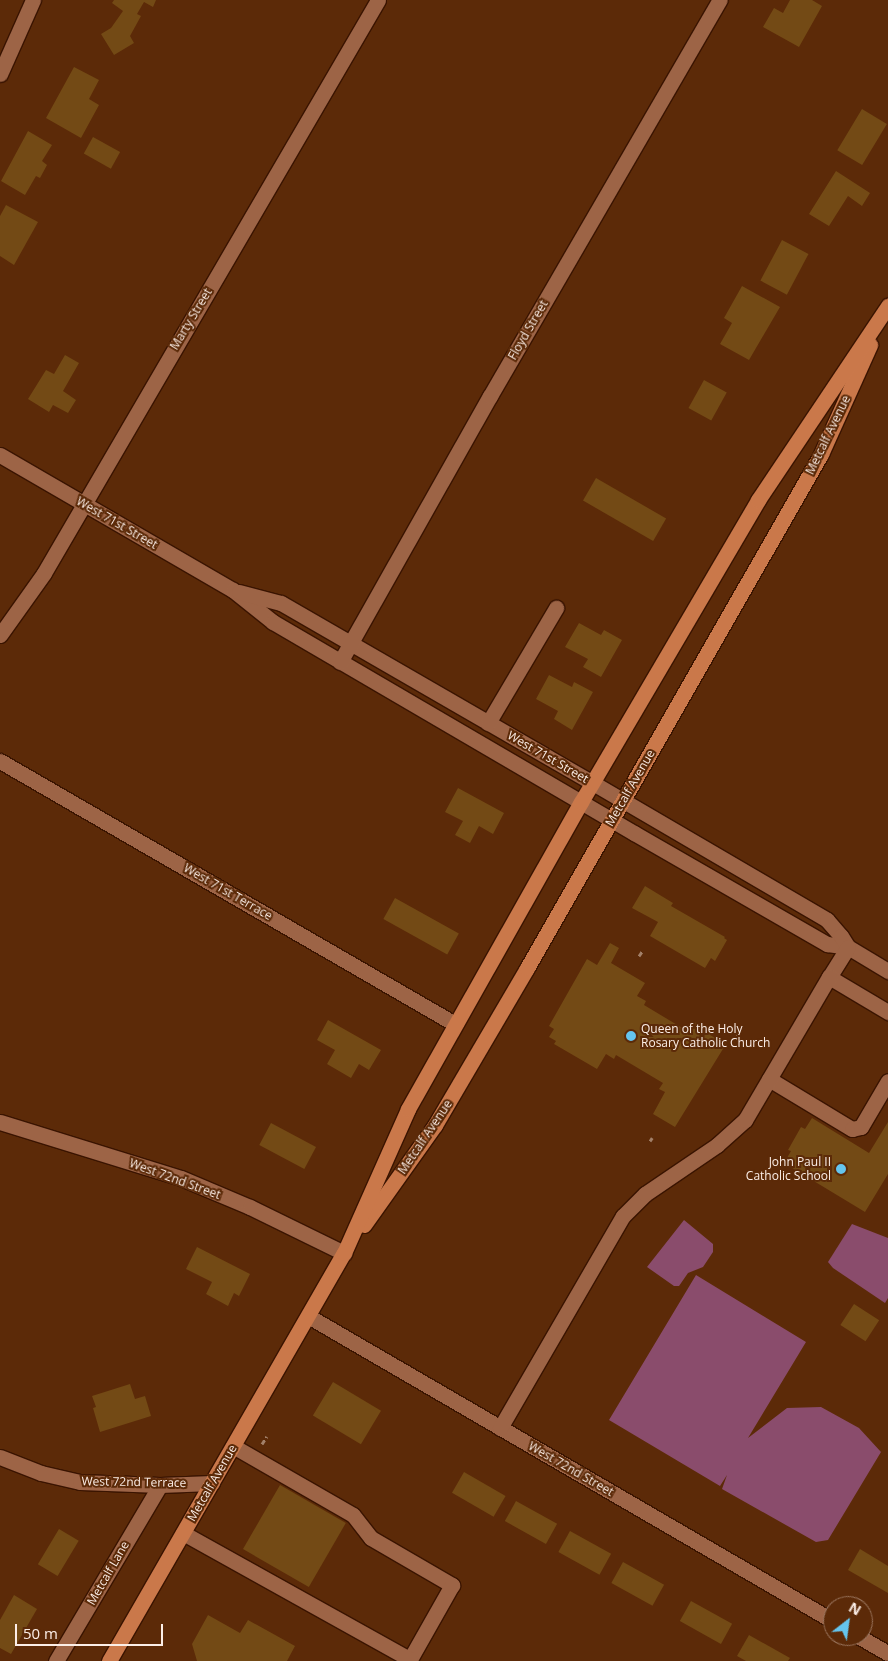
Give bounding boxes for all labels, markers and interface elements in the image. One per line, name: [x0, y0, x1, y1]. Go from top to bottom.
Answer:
street label: Marty Street: [167, 286, 215, 352]
street label: Floyd Street: [505, 298, 551, 362]
street label: Metcalf Avenue: [803, 393, 853, 477]
street label: West 71st Street: [74, 494, 160, 552]
street label: West 71st Street: [505, 728, 591, 786]
street label: Metcalf Avenue: [602, 747, 658, 829]
street label: West 71st Terrace: [181, 861, 275, 923]
place label: Queen of the Holy Rosary Catholic Church: [641, 1022, 770, 1050]
marker: Queen of the Holy Rosary Catholic Church: [625, 1030, 637, 1042]
street label: Metcalf Avenue: [395, 1097, 455, 1177]
place label: John Paul II Catholic School: [746, 1155, 831, 1183]
street label: West 72nd Street: [127, 1156, 223, 1202]
marker: John Paul II Catholic School: [835, 1163, 847, 1175]
street label: West 72nd Street: [526, 1439, 616, 1499]
street label: Metcalf Avenue: [184, 1442, 240, 1524]
street label: West 72nd Terrace: [81, 1474, 187, 1490]
street label: Metcalf Lane: [84, 1538, 132, 1608]
north arrow: [823, 1596, 873, 1646]
text: N: [846, 1597, 865, 1620]
scale bar: [18, 1614, 165, 1646]
text: 50 m: [23, 1623, 58, 1643]

